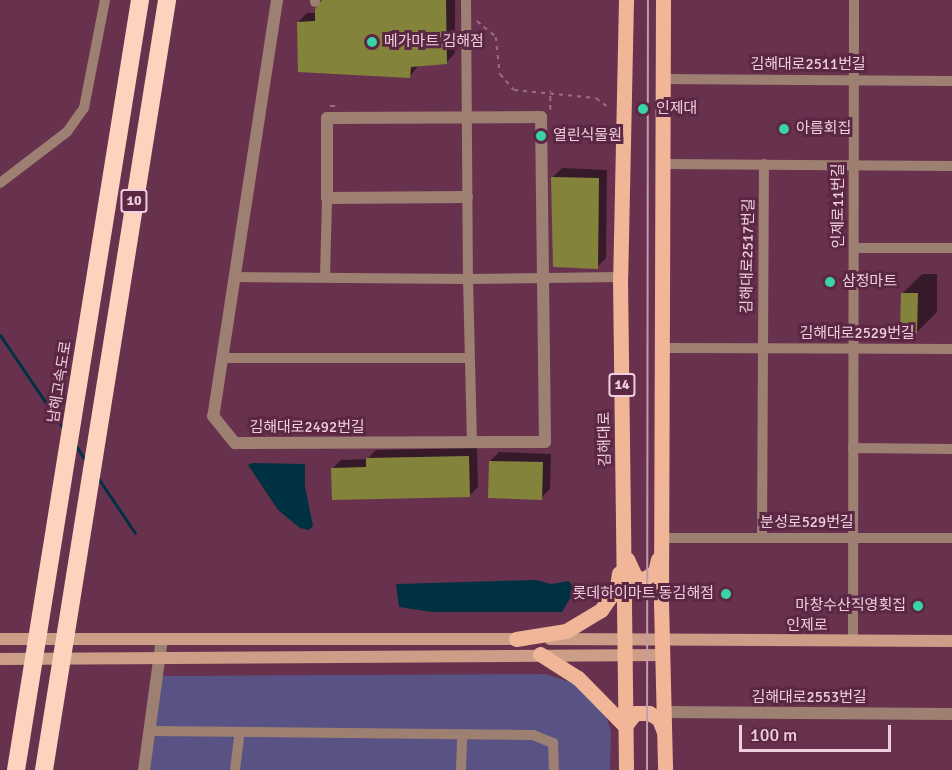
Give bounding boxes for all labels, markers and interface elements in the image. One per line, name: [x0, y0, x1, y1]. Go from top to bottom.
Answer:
place label: 메가마트 김해점: [384, 33, 484, 51]
marker: 메가마트 김해점: [365, 35, 379, 49]
street label: 김해대로2511번길: [750, 56, 866, 74]
marker: 인제대: [634, 100, 652, 118]
place label: 인제대: [656, 100, 697, 118]
place label: 아름회집: [796, 120, 851, 138]
marker: 아름회집: [777, 122, 791, 136]
place label: 열린식물원: [553, 127, 622, 145]
marker: 열린식물원: [534, 129, 548, 143]
street label: 인제로11번길: [830, 163, 848, 249]
road number: 10: [119, 190, 149, 212]
street label: 김해대로2517번길: [738, 198, 758, 314]
place label: 삼정마트: [842, 273, 897, 291]
marker: 삼정마트: [823, 275, 837, 289]
street label: 김해대로2529번길: [799, 325, 915, 343]
street label: 남해고속도로: [45, 340, 75, 424]
road number: 14: [607, 374, 637, 396]
street label: 김해대로: [596, 411, 614, 467]
street label: 김해대로2492번길: [249, 419, 365, 437]
street label: 분성로529번길: [760, 514, 854, 532]
place label: 롯데하이마트 동김해점: [573, 585, 714, 603]
marker: 롯데하이마트 동김해점: [719, 587, 733, 601]
place label: 마창수산직영횟집: [796, 597, 906, 615]
marker: 마창수산직영횟집: [911, 599, 925, 613]
street label: 인제로: [786, 617, 828, 635]
street label: 김해대로2553번길: [751, 689, 867, 707]
scale bar: [742, 713, 894, 751]
text: 100 m: [750, 724, 797, 746]

